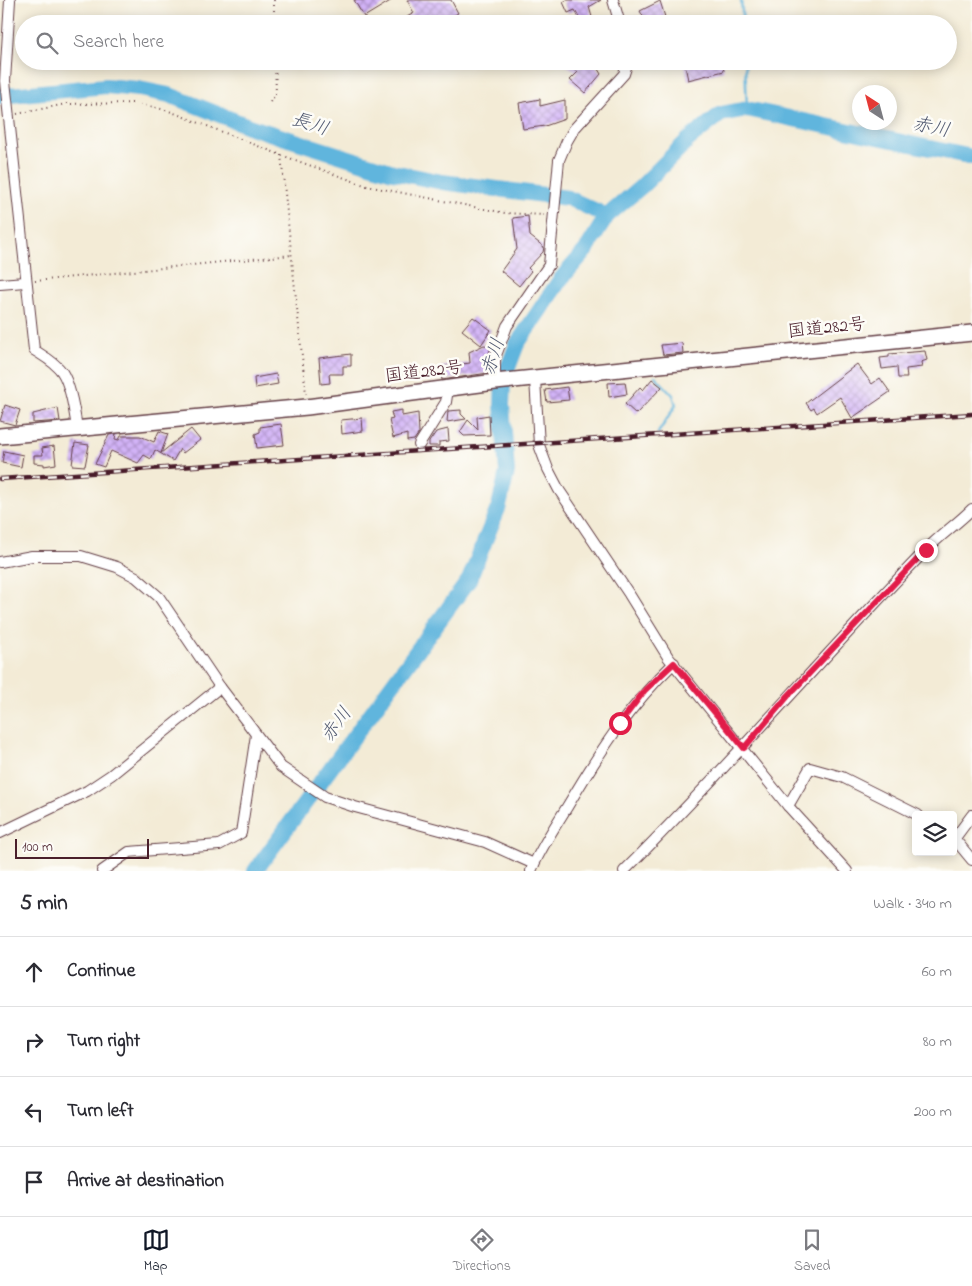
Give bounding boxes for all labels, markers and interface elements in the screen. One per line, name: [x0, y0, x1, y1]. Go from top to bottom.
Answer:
search box: [15, 15, 957, 70]
icon: search: [33, 29, 61, 57]
text: Search here: [73, 29, 164, 56]
north arrow: [852, 85, 897, 130]
water label: 長川: [288, 106, 332, 144]
water label: 赤川: [910, 111, 952, 145]
street label: 国道282号: [787, 312, 867, 346]
water label: 赤川: [475, 335, 513, 379]
street label: 国道282号: [383, 355, 465, 391]
route end: [915, 539, 938, 562]
water label: 赤川: [315, 702, 359, 748]
route start: [609, 712, 632, 735]
map controls: [912, 811, 957, 856]
button: layers: [912, 811, 957, 856]
scale bar: [15, 836, 149, 859]
text: 100 m: [22, 837, 53, 858]
text: 5 min: [20, 889, 68, 919]
text: Walk · 340 m: [873, 892, 952, 916]
icon: ahead: [20, 958, 48, 986]
text: Continue: [67, 958, 135, 985]
text: 60 m: [922, 960, 952, 984]
icon: right: [20, 1028, 48, 1056]
text: Turn right: [67, 1028, 140, 1055]
text: 80 m: [923, 1030, 952, 1054]
icon: left: [20, 1098, 48, 1126]
text: Turn left: [67, 1098, 134, 1125]
text: 200 m: [914, 1100, 952, 1124]
icon: arrive: [20, 1168, 48, 1196]
text: Arrive at destination: [67, 1168, 224, 1195]
tab: Map: [142, 1226, 170, 1277]
tab: Directions: [453, 1226, 511, 1277]
tab: Saved: [794, 1226, 830, 1277]

